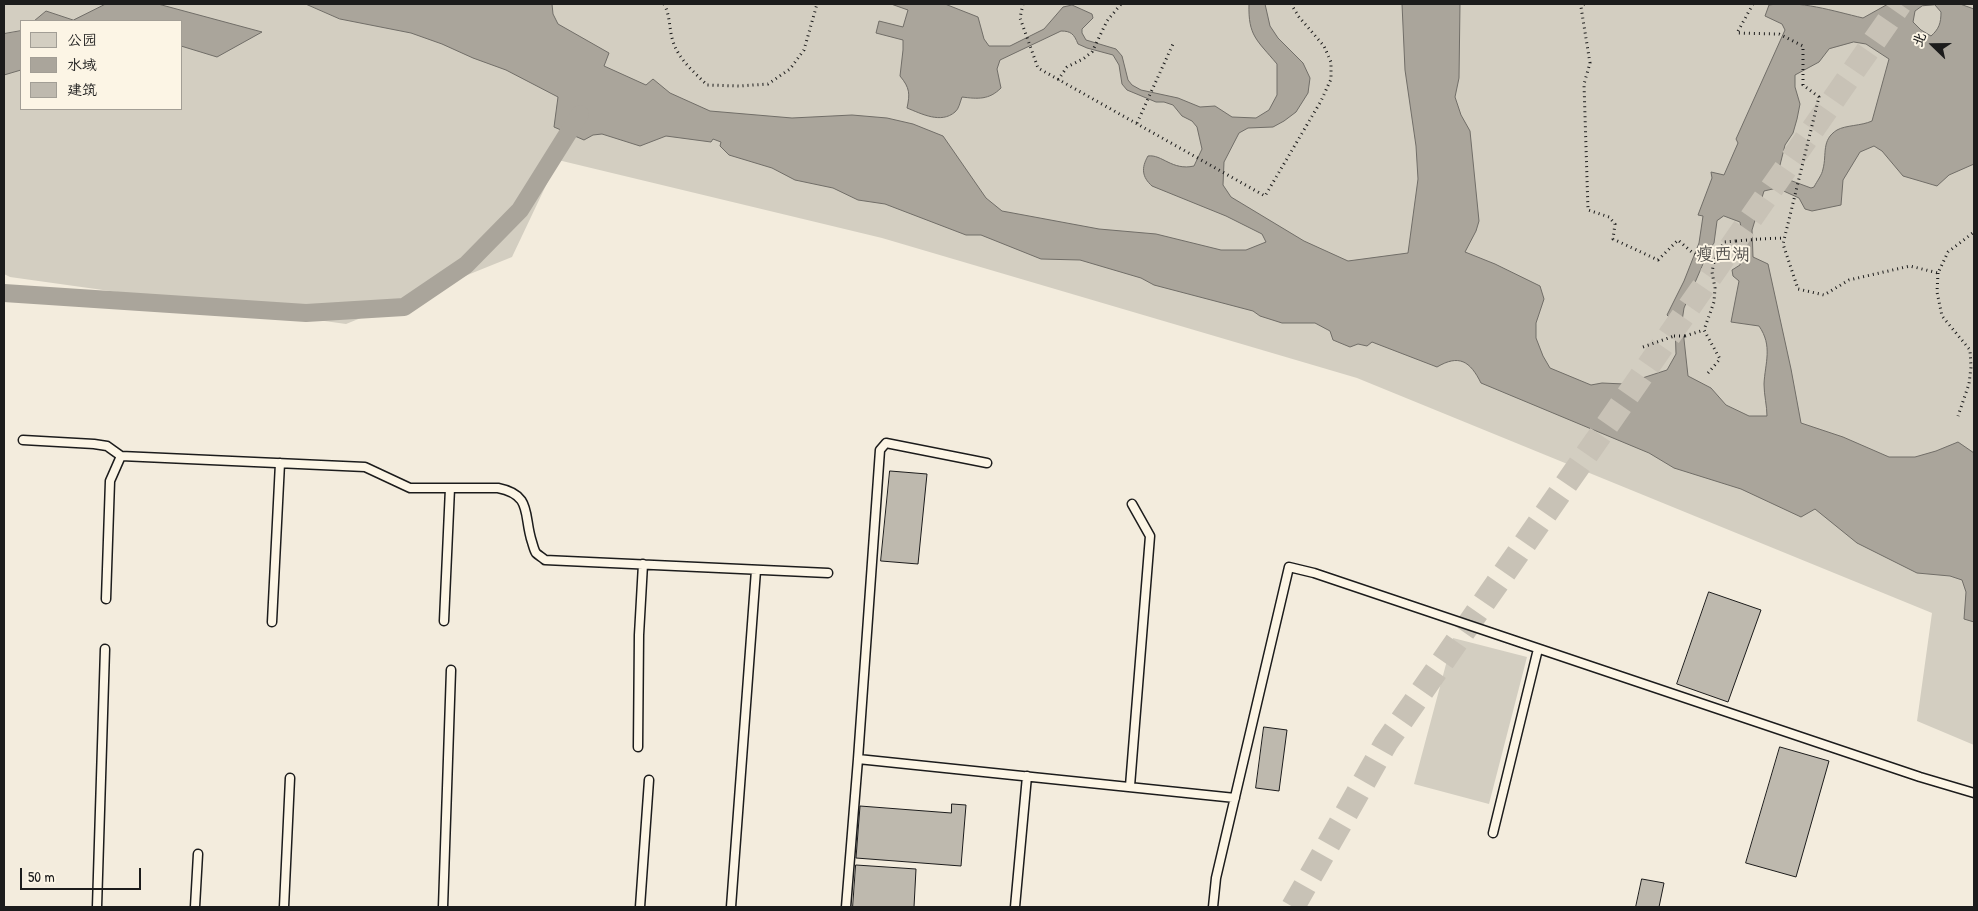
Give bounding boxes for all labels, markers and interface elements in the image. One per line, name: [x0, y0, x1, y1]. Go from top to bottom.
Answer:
legend: [20, 20, 182, 110]
north arrow: [1908, 20, 1958, 70]
text: 公园: [67, 29, 97, 50]
text: 北: [1907, 29, 1930, 49]
text: 水域: [67, 54, 97, 75]
text: 建筑: [67, 79, 97, 100]
park label: 瘦西湖: [1696, 244, 1750, 266]
scale bar: [22, 858, 144, 890]
text: 50 m: [28, 866, 55, 887]

